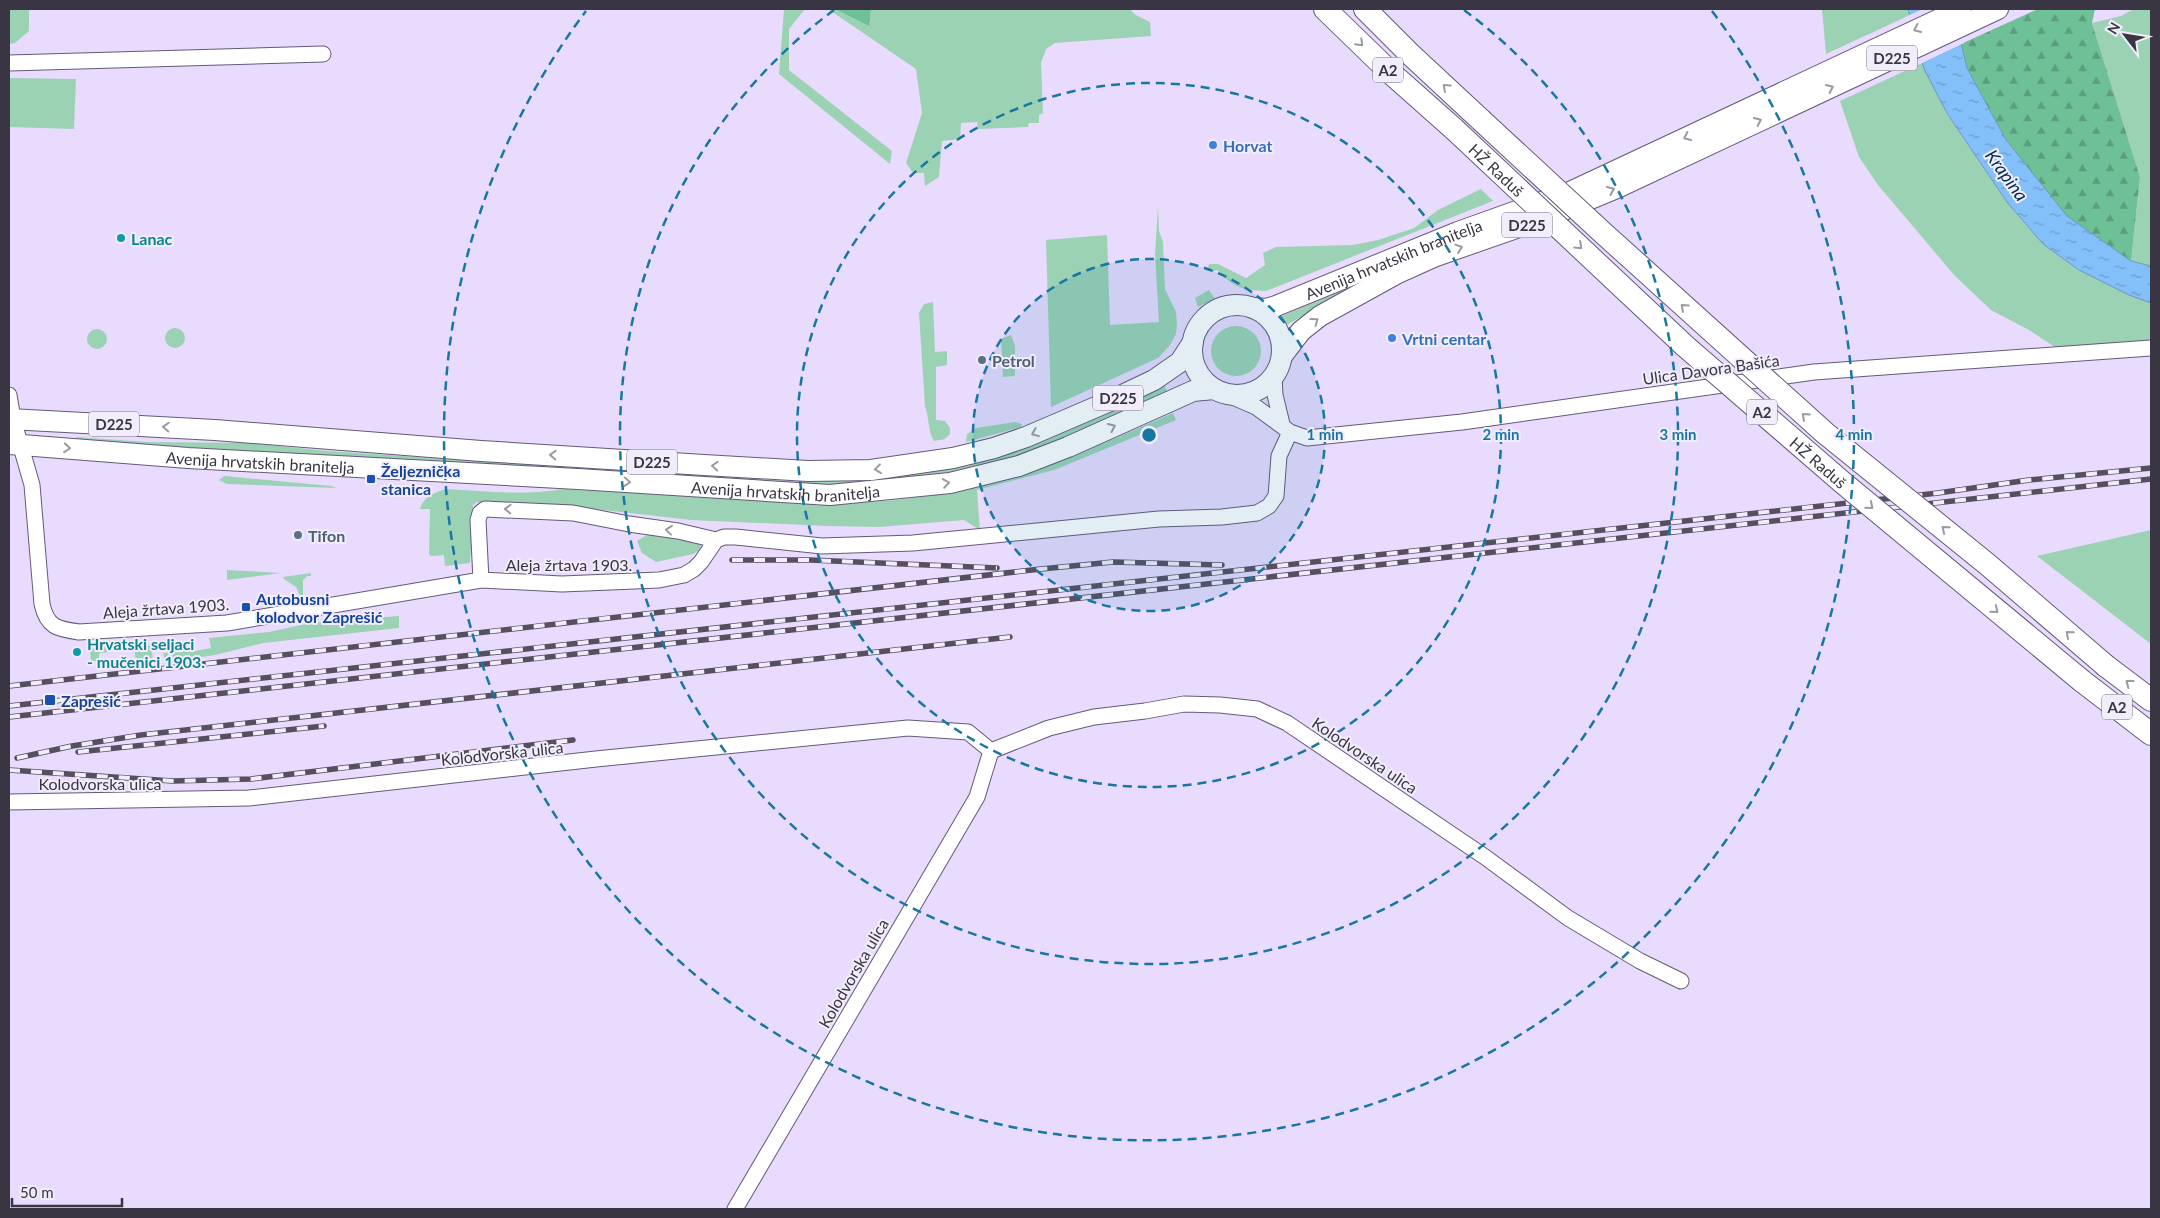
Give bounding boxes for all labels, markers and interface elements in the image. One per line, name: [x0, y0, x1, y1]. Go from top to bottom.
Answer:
north arrow: [2100, 10, 2150, 60]
text: N: [2103, 19, 2123, 37]
one-way arrow: [1913, 23, 1922, 34]
one-way arrow: [1354, 37, 1363, 46]
road number: D225: [1867, 46, 1917, 70]
road number: A2: [1373, 58, 1403, 82]
one-way arrow: [1442, 84, 1451, 93]
one-way arrow: [1824, 84, 1833, 94]
one-way arrow: [1753, 117, 1762, 127]
one-way arrow: [1683, 131, 1692, 141]
place label: Horvat: [1223, 136, 1272, 155]
marker: Horvat: [1207, 139, 1219, 151]
street label: HŽ Raduš: [1465, 139, 1529, 200]
water label: Krapina: [1981, 145, 2033, 205]
one-way arrow: [1606, 186, 1615, 197]
road number: D225: [1502, 212, 1552, 238]
street label: Avenija hrvatskih branitelja: [1302, 215, 1484, 303]
place label: Lanac: [131, 229, 173, 248]
marker: Lanac: [115, 232, 127, 244]
one-way arrow: [1573, 240, 1582, 249]
one-way arrow: [1455, 244, 1463, 254]
one-way arrow: [1681, 304, 1690, 313]
one-way arrow: [1309, 317, 1318, 327]
place label: Vrtni centar: [1401, 329, 1486, 348]
marker: Vrtni centar: [1386, 332, 1398, 344]
street label: Ulica Davora Bašića: [1641, 350, 1781, 388]
place label: Petrol: [992, 351, 1035, 370]
marker: Petrol: [976, 354, 988, 366]
road number: D225: [1093, 386, 1143, 410]
road number: A2: [1747, 400, 1777, 424]
road number: D225: [89, 412, 139, 436]
one-way arrow: [1802, 412, 1811, 421]
one-way arrow: [162, 422, 170, 433]
one-way arrow: [1107, 422, 1116, 433]
text: 1 min: [1306, 425, 1344, 443]
text: 2 min: [1482, 425, 1520, 443]
text: 3 min: [1659, 425, 1697, 443]
text: 4 min: [1835, 425, 1873, 443]
centre of rings: [1140, 426, 1158, 444]
one-way arrow: [1032, 427, 1040, 437]
street label: HŽ Raduš: [1787, 432, 1851, 492]
one-way arrow: [63, 442, 71, 453]
street label: Avenija hrvatskih branitelja: [165, 447, 355, 476]
one-way arrow: [549, 450, 557, 461]
road number: D225: [627, 450, 677, 474]
one-way arrow: [711, 460, 719, 471]
place label: Željeznička stanica: [381, 461, 460, 498]
one-way arrow: [873, 463, 881, 474]
marker: Željeznička stanica: [365, 473, 377, 485]
one-way arrow: [623, 477, 631, 488]
street label: Avenija hrvatskih branitelja: [691, 477, 881, 505]
one-way arrow: [941, 479, 950, 489]
one-way arrow: [1864, 500, 1873, 508]
one-way arrow: [504, 504, 512, 515]
one-way arrow: [664, 525, 672, 536]
place label: Tifon: [308, 526, 345, 545]
one-way arrow: [1941, 526, 1950, 535]
marker: Tifon: [292, 529, 304, 541]
street label: Aleja žrtava 1903.: [506, 555, 632, 574]
place label: Autobusni kolodvor Zaprešić: [255, 589, 383, 626]
street label: Aleja žrtava 1903.: [102, 594, 230, 622]
marker: Autobusni kolodvor Zaprešić: [240, 601, 252, 613]
one-way arrow: [1989, 604, 1998, 613]
one-way arrow: [2066, 631, 2075, 640]
place label: Hrvatski seljaci - mučenici 1903.: [87, 634, 205, 671]
marker: Hrvatski seljaci - mučenici 1903.: [71, 646, 83, 658]
one-way arrow: [2125, 680, 2135, 689]
place label: Zaprešić: [61, 691, 121, 710]
marker: Zaprešić: [43, 693, 57, 707]
road number: A2: [2102, 694, 2132, 720]
street label: Kolodvorska ulica: [1309, 713, 1421, 797]
street label: Kolodvorska ulica: [440, 737, 564, 769]
street label: Kolodvorska ulica: [39, 774, 161, 793]
street label: Kolodvorska ulica: [814, 915, 892, 1031]
scale bar: [12, 1176, 122, 1208]
text: 50 m: [20, 1183, 54, 1201]

